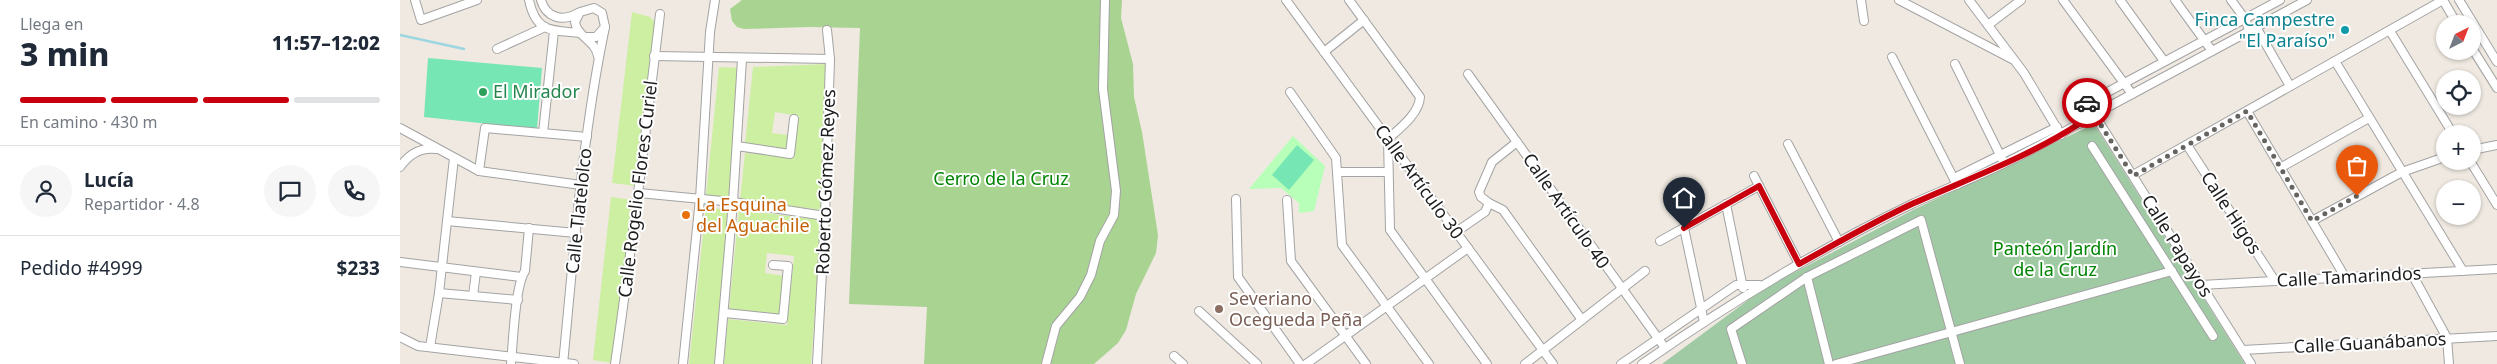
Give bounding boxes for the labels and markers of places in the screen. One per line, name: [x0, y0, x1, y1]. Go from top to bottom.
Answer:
place label: Finca Campestre "El Paraíso": [2195, 7, 2335, 52]
marker: Finca Campestre "El Paraíso": [2339, 24, 2351, 36]
place label: El Mirador: [493, 79, 580, 103]
marker: El Mirador: [477, 86, 489, 98]
pin: [2336, 145, 2378, 196]
pin: [1663, 177, 1705, 228]
place label: La Esquina del Aguachile: [696, 192, 810, 237]
marker: La Esquina del Aguachile: [680, 209, 692, 221]
place label: Severiano Ocegueda Peña: [1229, 286, 1362, 331]
marker: Severiano Ocegueda Peña: [1213, 303, 1225, 315]

